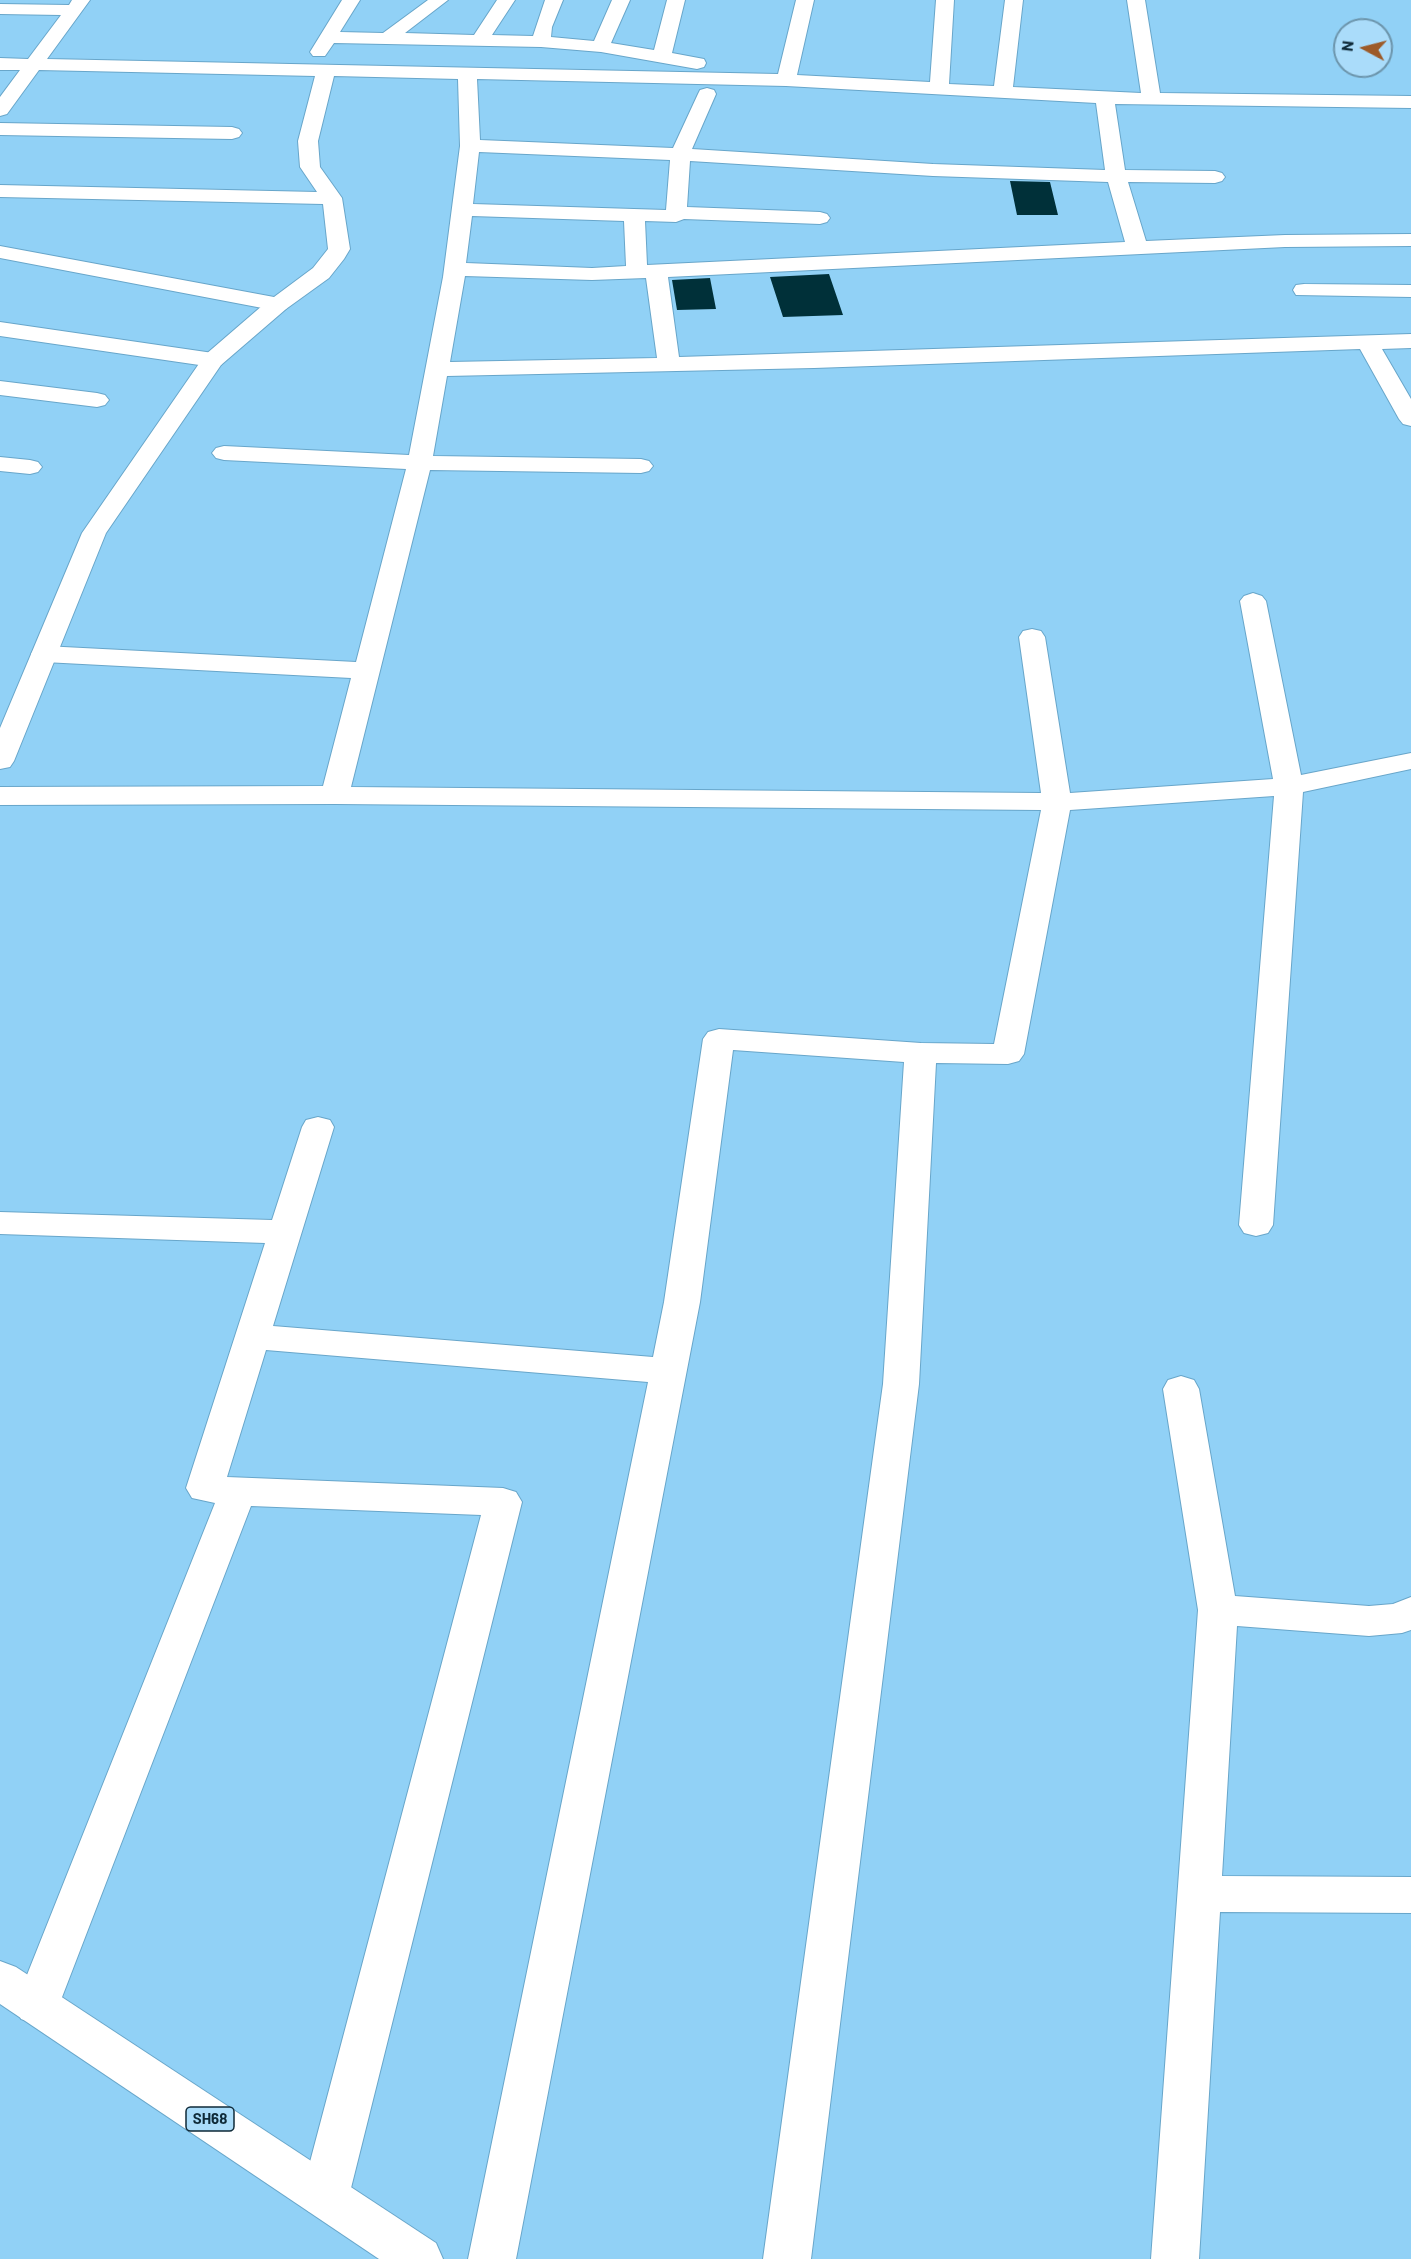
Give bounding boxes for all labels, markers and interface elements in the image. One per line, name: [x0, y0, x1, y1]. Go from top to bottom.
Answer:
north arrow: [1333, 18, 1393, 78]
text: N: [1337, 40, 1357, 52]
road number: SH68: [186, 2107, 234, 2131]

